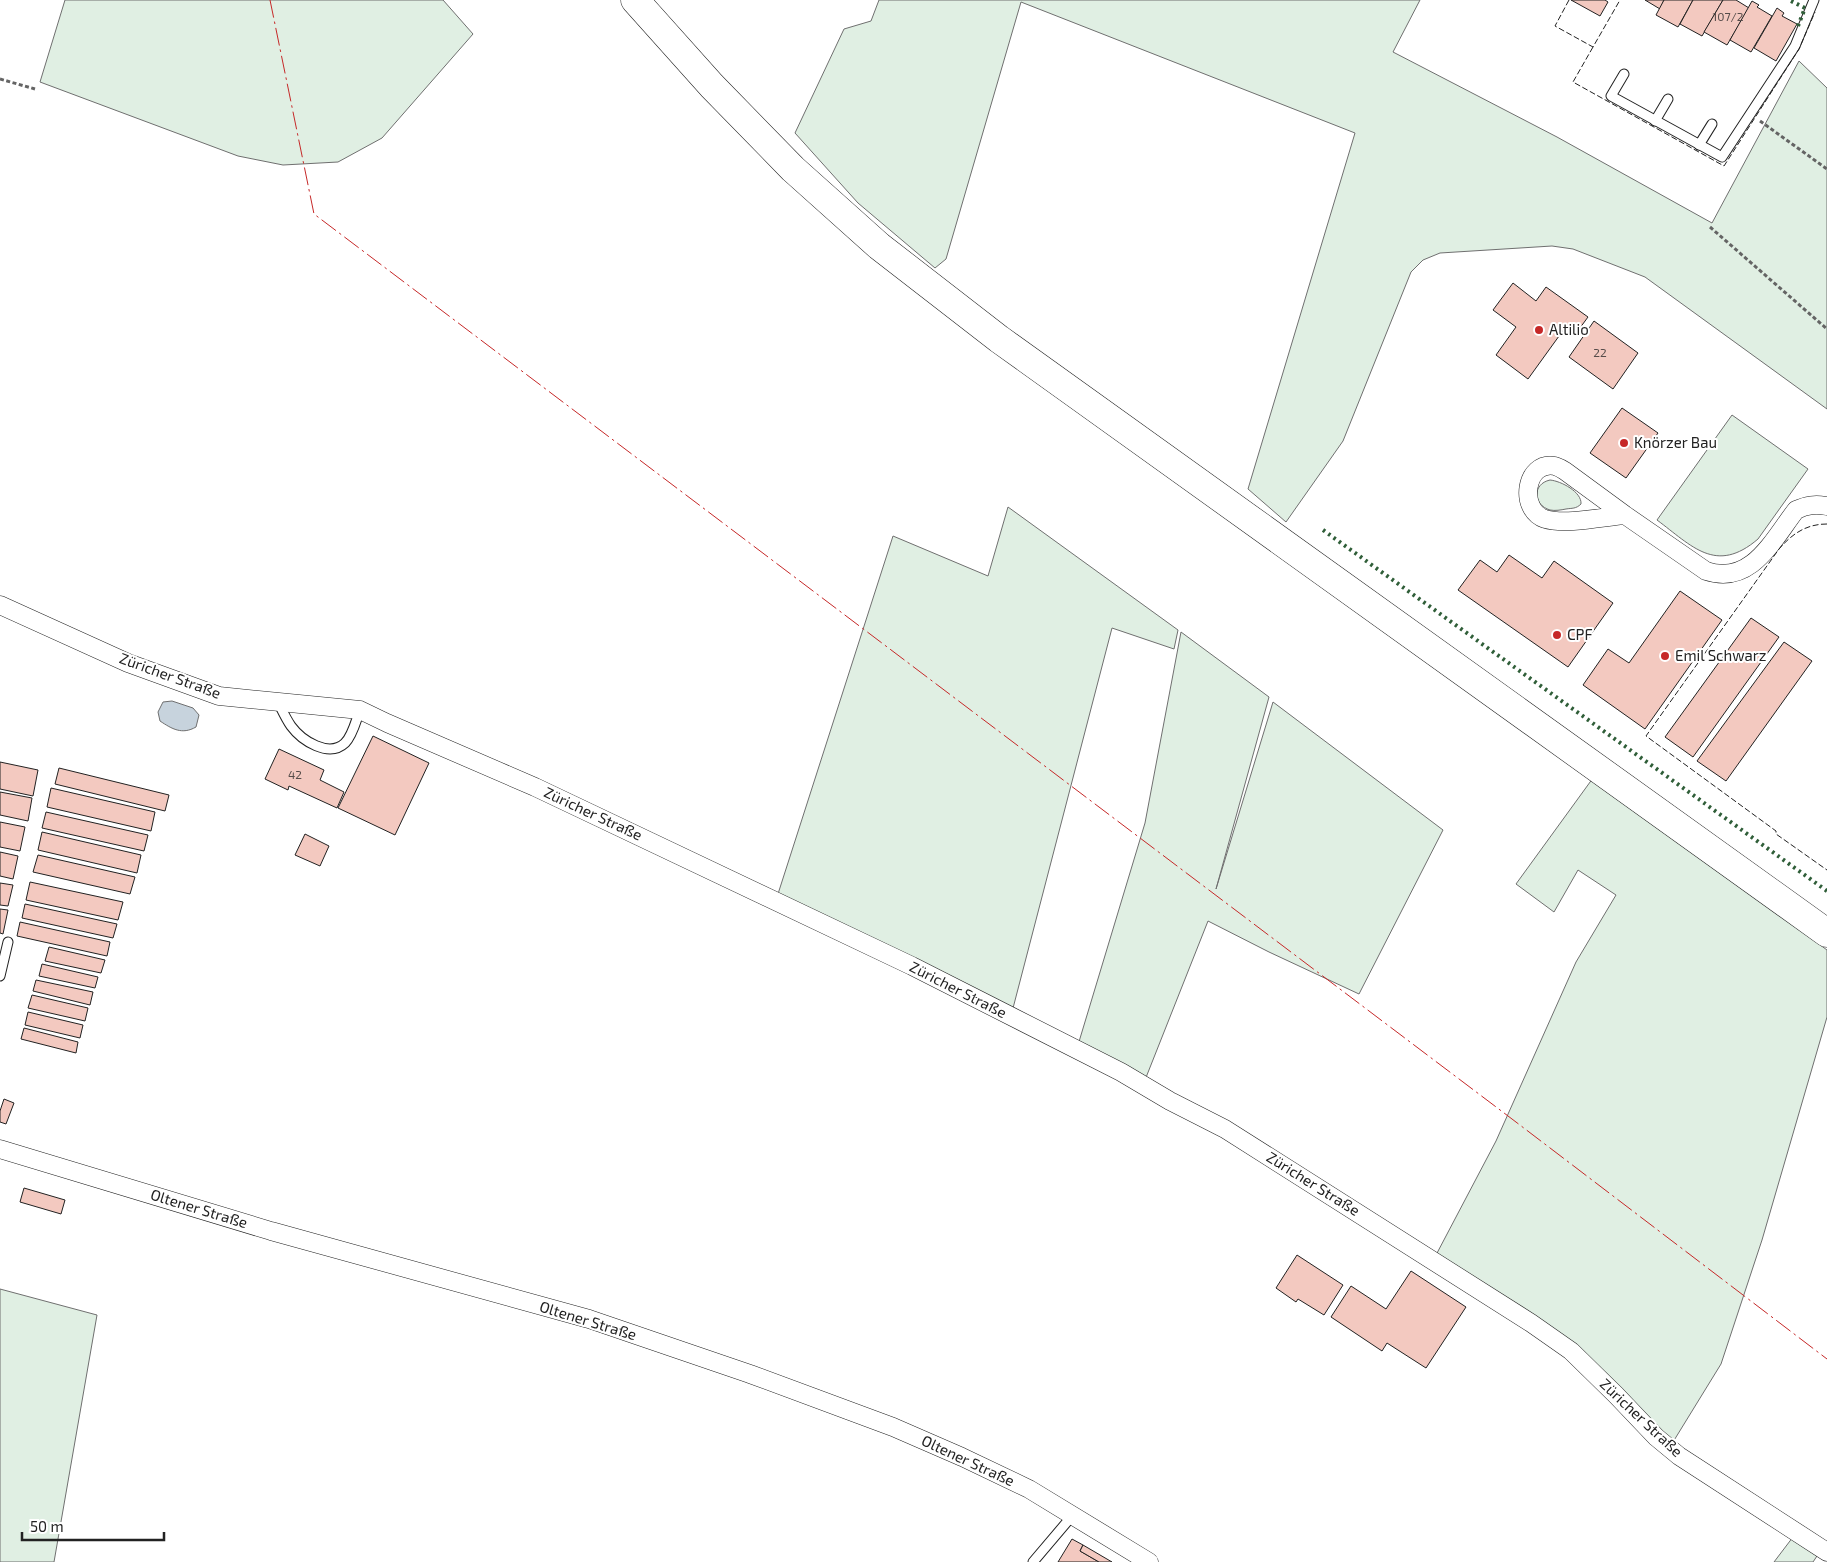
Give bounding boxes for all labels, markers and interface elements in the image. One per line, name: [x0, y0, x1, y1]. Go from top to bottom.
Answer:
house number: 107/2: [1712, 9, 1744, 23]
place label: Altilio: [1549, 320, 1589, 338]
marker: Altilio: [1533, 324, 1545, 336]
house number: 22: [1593, 345, 1607, 359]
place label: Knörzer Bau: [1634, 433, 1717, 451]
marker: Knörzer Bau: [1618, 437, 1630, 449]
place label: CPF: [1567, 625, 1593, 643]
marker: CPF: [1551, 629, 1563, 641]
place label: Emil Schwarz: [1675, 646, 1766, 664]
street label: Züricher Straße: [117, 648, 223, 702]
marker: Emil Schwarz: [1659, 650, 1671, 662]
house number: 42: [288, 767, 302, 781]
street label: Züricher Straße: [541, 782, 645, 844]
street label: Züricher Straße: [907, 957, 1010, 1021]
street label: Züricher Straße: [1264, 1147, 1363, 1219]
street label: Oltener Straße: [149, 1185, 250, 1231]
street label: Oltener Straße: [538, 1297, 639, 1343]
street label: Züricher Straße: [1597, 1374, 1687, 1460]
street label: Oltener Straße: [919, 1431, 1018, 1489]
scale bar: [22, 1510, 165, 1542]
text: 50 m: [30, 1517, 64, 1535]

